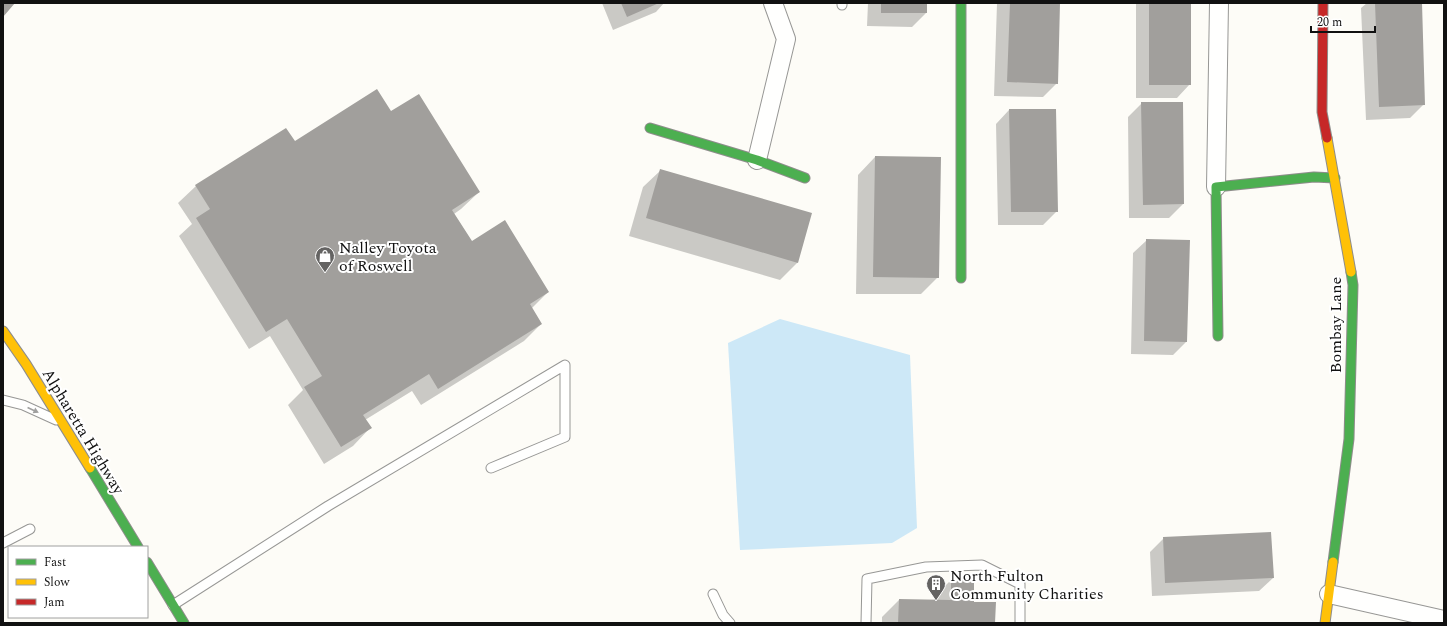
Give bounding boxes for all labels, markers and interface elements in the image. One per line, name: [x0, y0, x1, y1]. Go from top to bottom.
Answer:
scale bar: [1311, 8, 1375, 34]
text: 20 m: [1317, 13, 1342, 32]
place label: Nalley Toyota of Roswell: [339, 236, 437, 278]
shop icon: Nalley Toyota of Roswell: [314, 245, 336, 273]
street label: Bombay Lane: [1324, 277, 1348, 373]
street label: Alpharetta Highway: [36, 364, 131, 500]
one-way arrow: [28, 407, 39, 413]
legend: [8, 546, 148, 618]
text: Fast: [44, 553, 66, 572]
place label: North Fulton Community Charities: [950, 564, 1104, 606]
text: Slow: [44, 573, 70, 592]
building icon: North Fulton Community Charities: [925, 573, 947, 601]
text: Jam: [44, 593, 65, 612]

